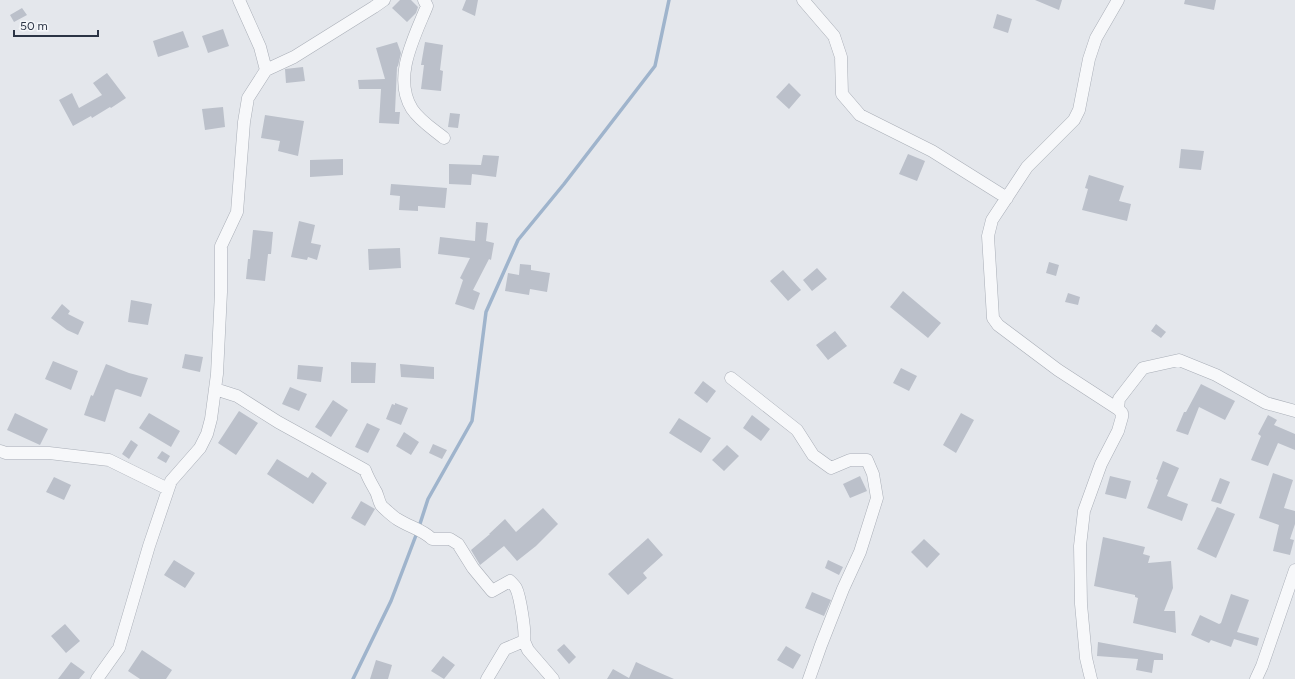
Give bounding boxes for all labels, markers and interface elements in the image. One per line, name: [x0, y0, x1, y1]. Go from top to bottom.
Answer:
scale bar: [14, 12, 98, 38]
text: 50 m: [20, 19, 48, 33]

